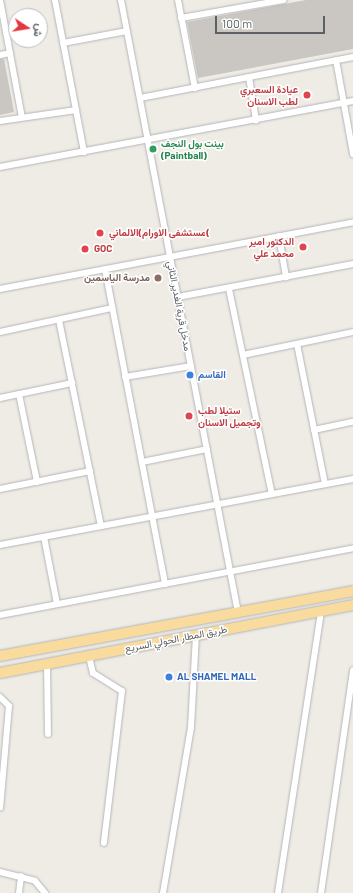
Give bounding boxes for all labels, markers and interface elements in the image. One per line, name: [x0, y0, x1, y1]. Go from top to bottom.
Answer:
north arrow: [8, 8, 48, 48]
scale bar: [217, 8, 327, 34]
text: 100 m: [222, 16, 252, 30]
text: ش: [32, 23, 47, 38]
place label: عيادة السعبري لطب الاسنان: [240, 83, 298, 106]
marker: عيادة السعبري لطب الاسنان: [301, 89, 313, 101]
place label: بينت بول النجف (Paintball): [161, 137, 224, 160]
marker: بينت بول النجف (Paintball): [148, 144, 158, 154]
marker: مستشفى الاورام)الالماني(: [94, 227, 106, 239]
place label: مستشفى الاورام)الالماني(: [109, 227, 210, 239]
place label: الدكتور امير محمد علي: [249, 235, 294, 258]
marker: الدكتور امير محمد علي: [297, 241, 309, 253]
marker: GOC: [79, 243, 91, 255]
place label: GOC: [94, 243, 112, 255]
street label: مدخل قرية الغدير الثاني: [164, 260, 194, 352]
place label: مدرسة الياسمين: [84, 272, 150, 284]
marker: مدرسة الياسمين: [153, 273, 163, 283]
place label: القاسم: [198, 369, 226, 381]
marker: القاسم: [185, 370, 195, 380]
place label: ستيلا لطب وتجميل الاسنان: [198, 404, 261, 428]
marker: ستيلا لطب وتجميل الاسنان: [183, 410, 195, 422]
street label: طريق المطار الحولي السريع: [124, 623, 228, 655]
place label: AL SHAMEL MALL: [177, 671, 256, 683]
marker: AL SHAMEL MALL: [164, 672, 174, 682]

